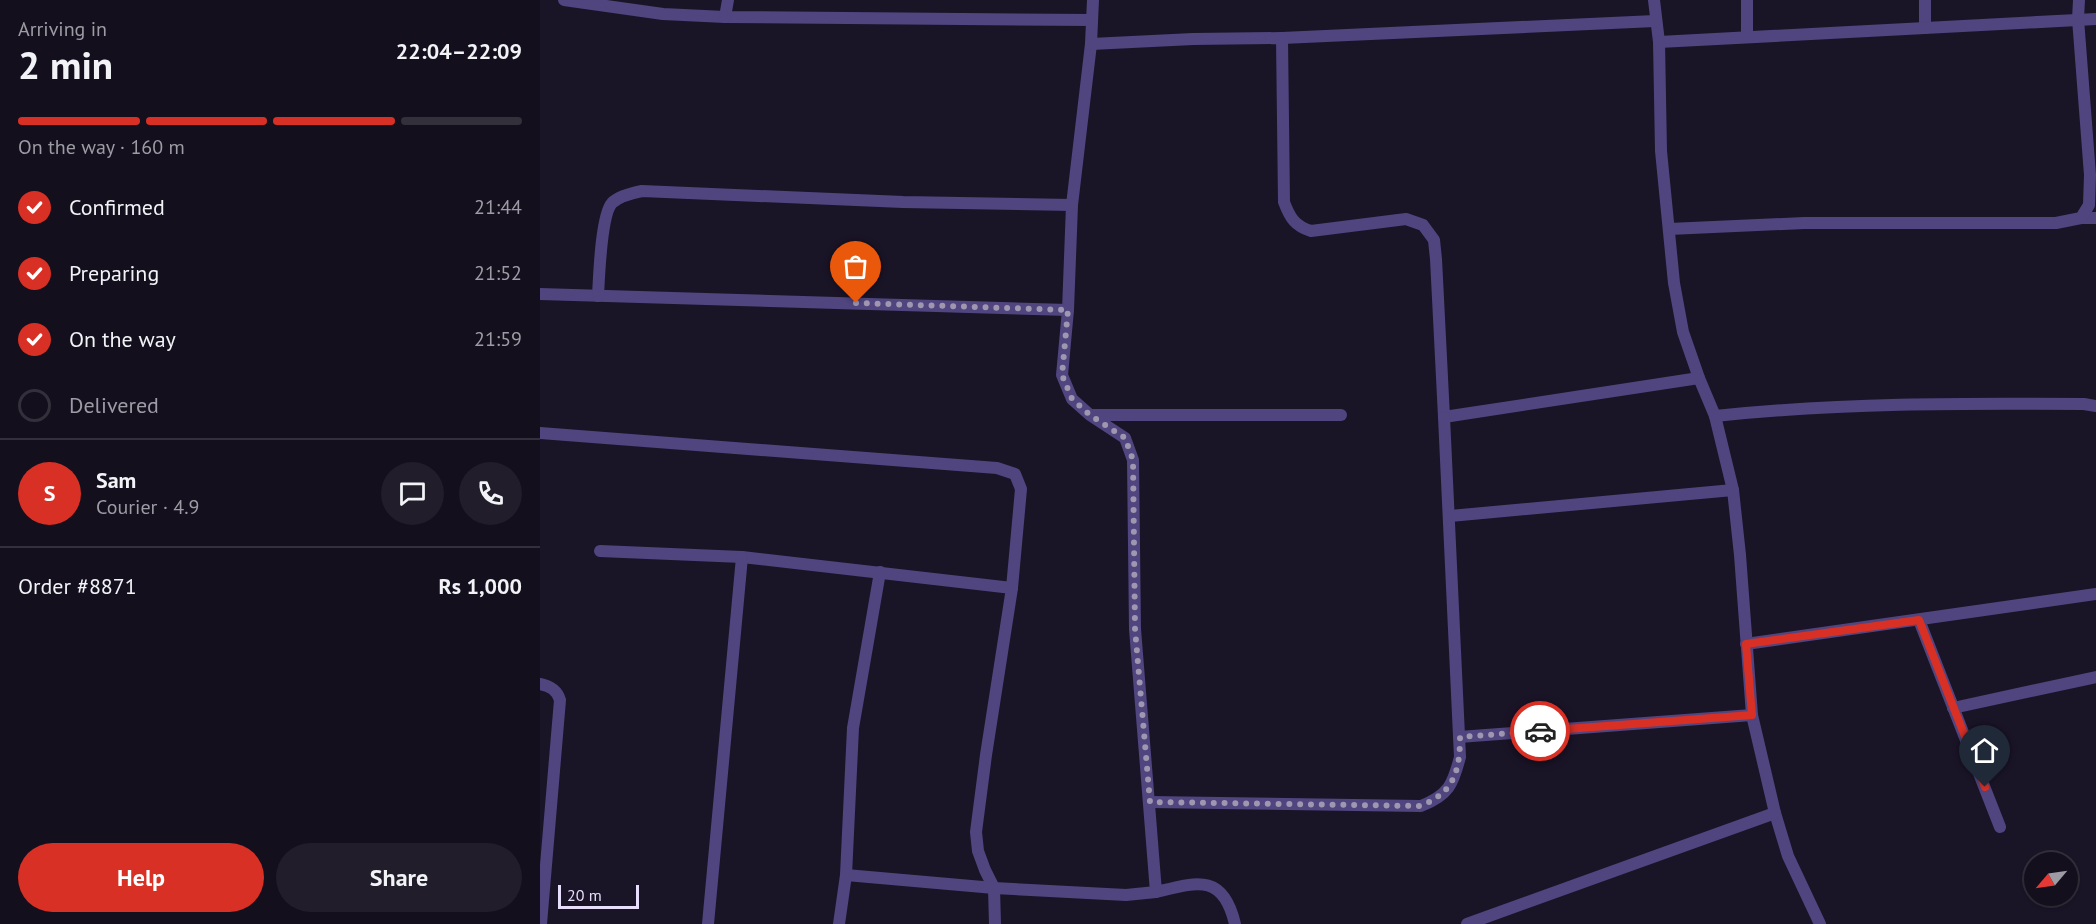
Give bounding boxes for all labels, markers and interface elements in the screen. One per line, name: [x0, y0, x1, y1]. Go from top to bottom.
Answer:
text: Arriving in: [18, 16, 107, 42]
text: 22:04–22:09: [396, 37, 522, 65]
text: 2 min: [18, 39, 113, 90]
text: On the way · 160 m: [18, 134, 185, 160]
icon: check: [18, 191, 51, 224]
text: Confirmed: [69, 193, 165, 221]
text: 21:44: [474, 194, 522, 220]
pin: [830, 241, 881, 303]
icon: bag: [839, 250, 872, 283]
icon: check: [18, 257, 51, 290]
text: Preparing: [69, 259, 159, 287]
text: 21:52: [474, 260, 522, 286]
icon: check: [18, 323, 51, 356]
text: On the way: [69, 325, 176, 353]
text: 21:59: [474, 326, 522, 352]
text: Delivered: [69, 391, 159, 419]
button: chat: [381, 462, 444, 525]
button: phone: [459, 462, 522, 525]
text: Sam: [96, 466, 136, 494]
text: S: [44, 479, 55, 507]
text: Courier · 4.9: [96, 494, 199, 520]
text: Order #8871: [18, 572, 137, 600]
text: Rs 1,000: [438, 572, 522, 600]
courier: [1510, 701, 1570, 761]
icon: car: [1524, 715, 1557, 748]
pin: [1959, 725, 2010, 787]
icon: home: [1968, 734, 2001, 767]
button: Help: [18, 843, 264, 912]
button: Share: [276, 843, 522, 912]
north arrow: [2024, 852, 2078, 906]
map controls: [2024, 852, 2078, 906]
scale bar: [558, 882, 639, 910]
text: 20 m: [567, 885, 602, 905]

